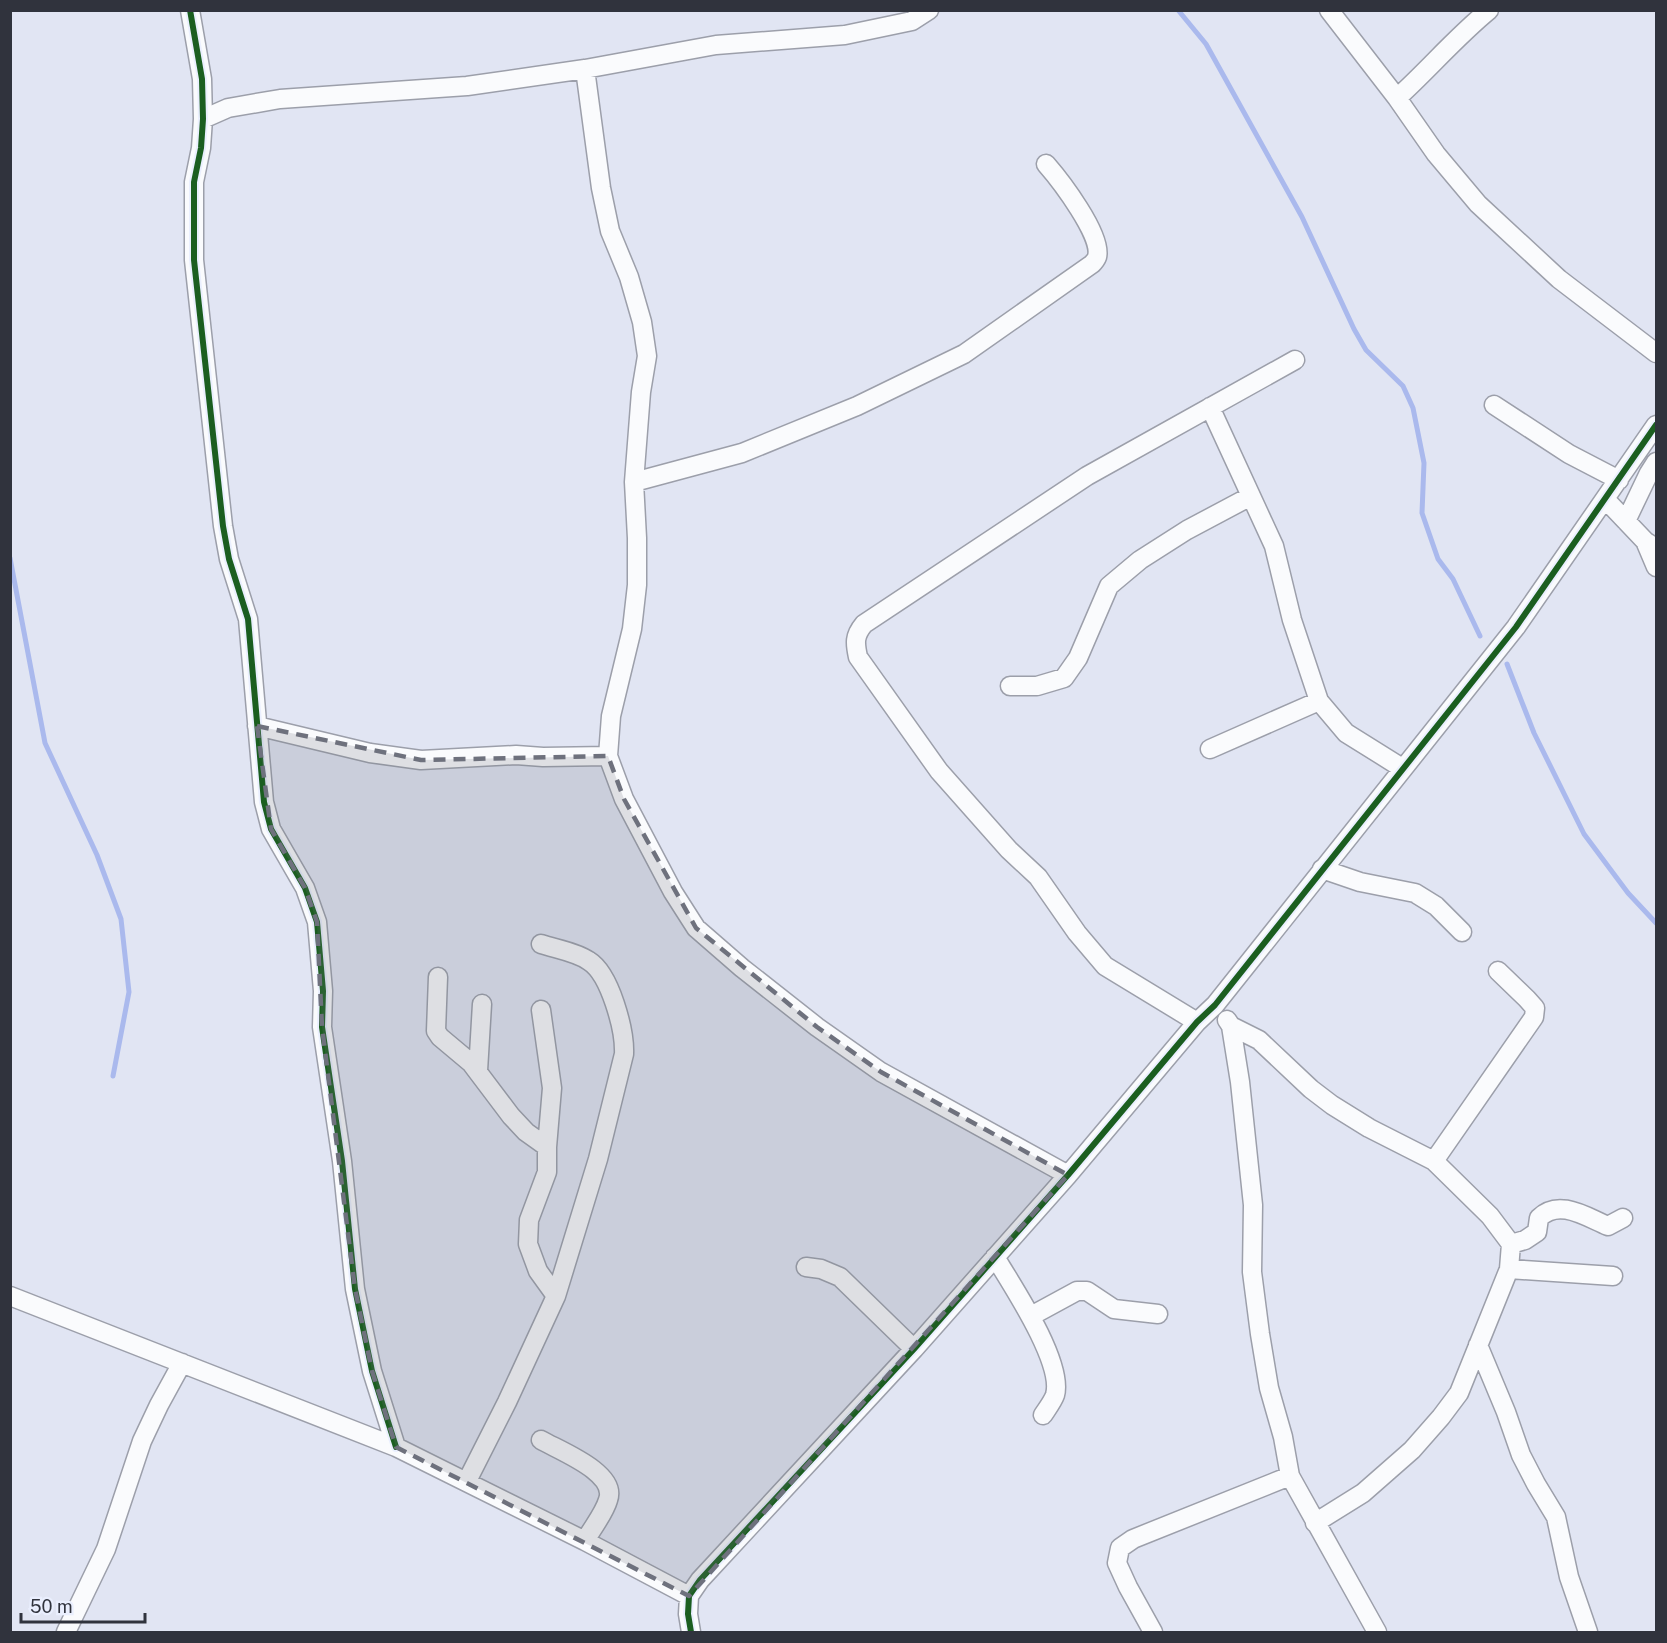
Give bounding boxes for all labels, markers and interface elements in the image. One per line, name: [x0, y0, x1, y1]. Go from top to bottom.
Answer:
scale bar: [21, 1586, 146, 1624]
text: 50 m: [30, 1596, 73, 1617]

